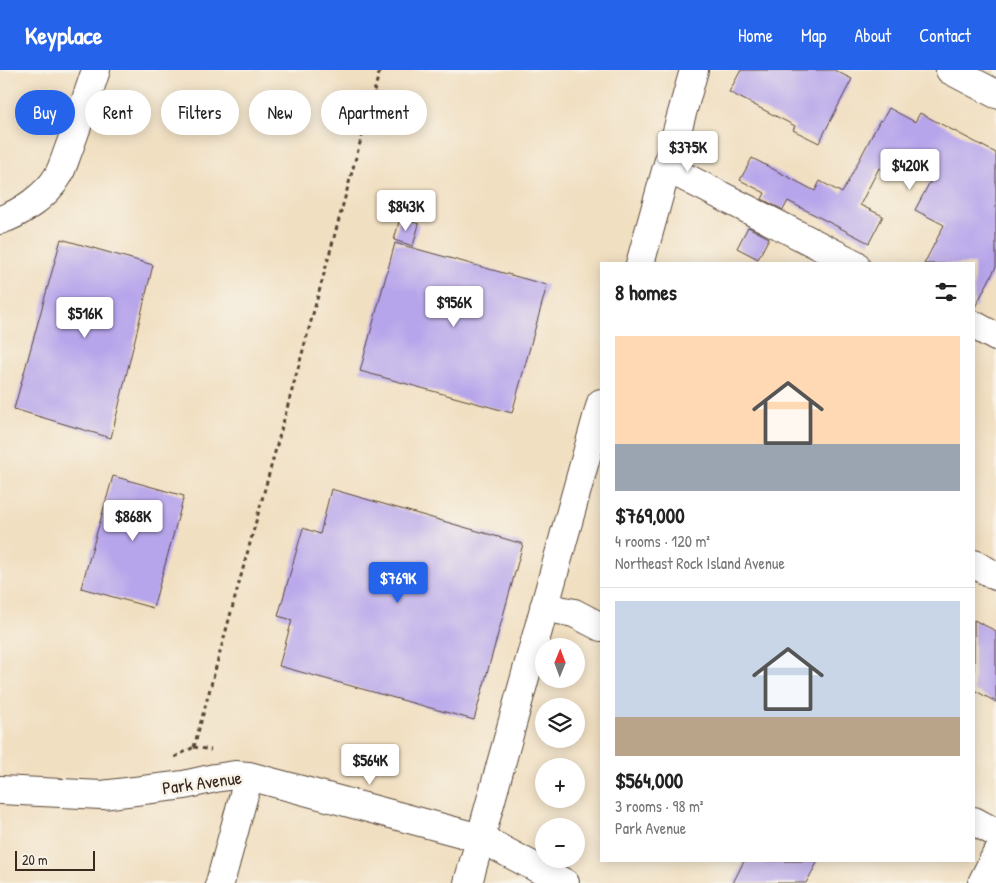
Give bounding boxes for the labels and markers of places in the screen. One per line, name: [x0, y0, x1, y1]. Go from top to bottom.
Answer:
pin: $375K: [653, 131, 723, 173]
pin: $420K: [875, 148, 945, 191]
pin: $843K: [371, 190, 441, 232]
pin: $956K: [419, 286, 489, 328]
pin: $516K: [50, 296, 120, 339]
pin: $868K: [98, 500, 168, 542]
pin: $769K: [363, 562, 433, 604]
pin: $564K: [335, 744, 405, 786]

